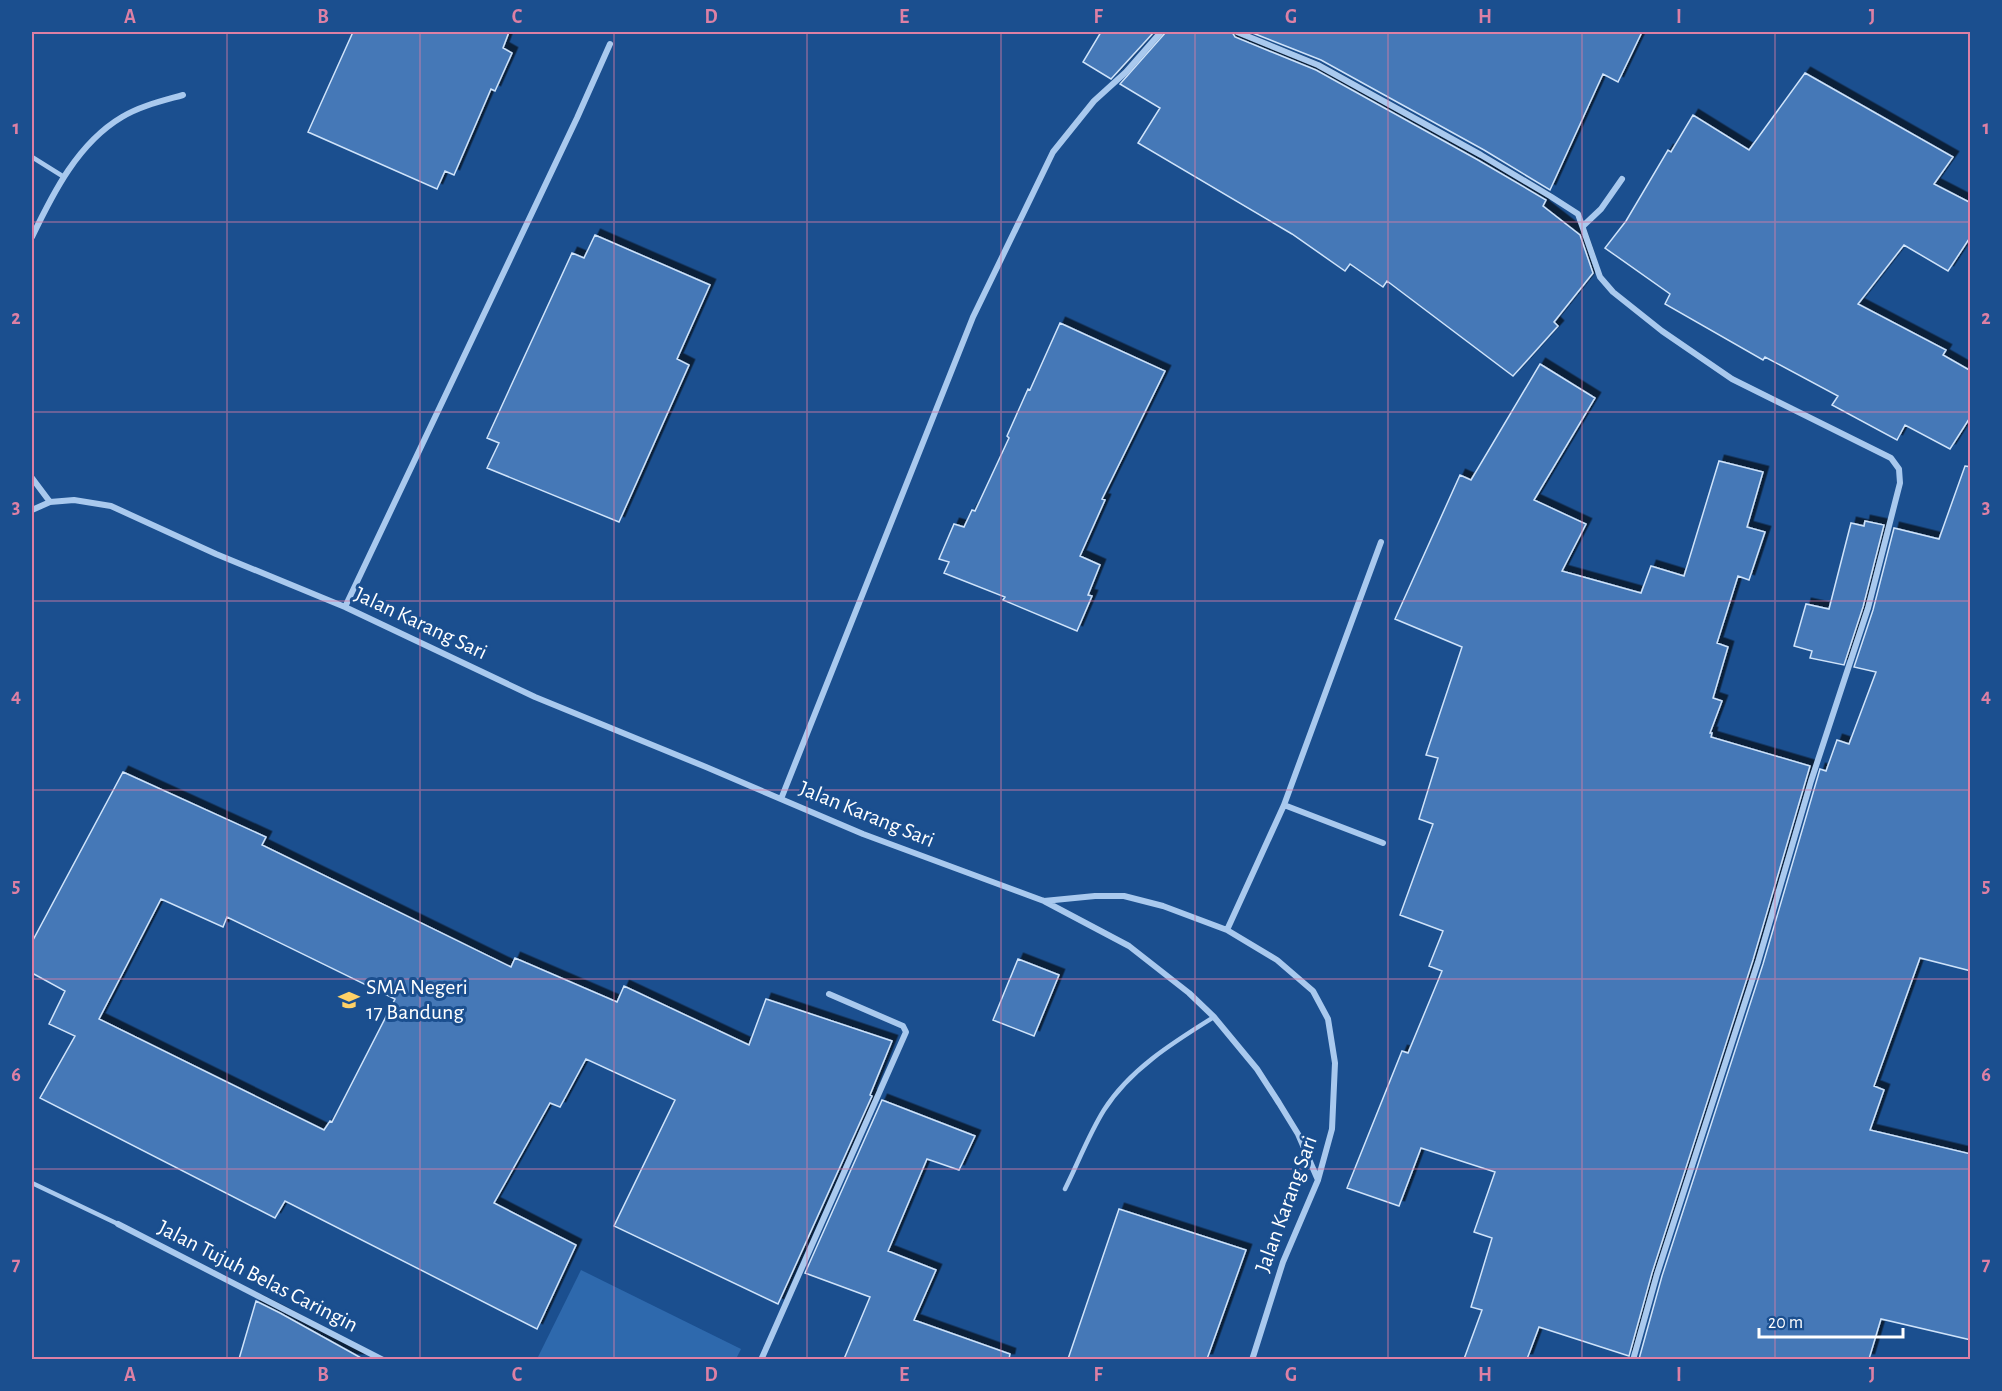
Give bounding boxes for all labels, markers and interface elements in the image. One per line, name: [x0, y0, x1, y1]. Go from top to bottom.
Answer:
text: A: [124, 7, 136, 27]
text: B: [317, 7, 329, 27]
text: C: [512, 7, 523, 27]
text: D: [704, 7, 718, 27]
text: E: [899, 7, 909, 27]
text: F: [1093, 7, 1103, 27]
text: G: [1285, 7, 1297, 27]
text: H: [1478, 7, 1492, 27]
text: I: [1676, 7, 1682, 27]
text: J: [1869, 7, 1875, 27]
text: 1: [12, 118, 20, 138]
text: 1: [1982, 118, 1990, 138]
text: 2: [11, 308, 21, 328]
text: 2: [1981, 308, 1991, 328]
text: 3: [12, 497, 20, 517]
text: 3: [1982, 497, 1990, 517]
street label: Jalan Karang Sari: [351, 583, 491, 663]
text: 4: [11, 686, 21, 706]
text: 4: [1981, 686, 1991, 706]
street label: Jalan Karang Sari: [796, 777, 938, 851]
text: 5: [12, 876, 20, 896]
text: 5: [1982, 876, 1990, 896]
place label: SMA Negeri 17 Bandung: [366, 976, 468, 1023]
school or university icon: SMA Negeri 17 Bandung: [337, 988, 361, 1012]
text: 6: [11, 1065, 21, 1085]
text: 6: [1981, 1065, 1991, 1085]
street label: Jalan Karang Sari: [1251, 1133, 1321, 1275]
street label: Jalan Tujuh Belas Caringin: [155, 1216, 361, 1336]
text: 7: [12, 1254, 21, 1274]
text: 7: [1982, 1254, 1991, 1274]
scale bar: [1759, 1301, 1903, 1339]
text: 20 m: [1768, 1314, 1803, 1332]
text: A: [124, 1365, 136, 1385]
text: B: [317, 1365, 329, 1385]
text: C: [512, 1365, 523, 1385]
text: D: [704, 1365, 718, 1385]
text: E: [899, 1365, 909, 1385]
text: F: [1093, 1365, 1103, 1385]
text: G: [1285, 1365, 1297, 1385]
text: H: [1478, 1365, 1492, 1385]
text: I: [1676, 1365, 1682, 1385]
text: J: [1869, 1365, 1875, 1385]

